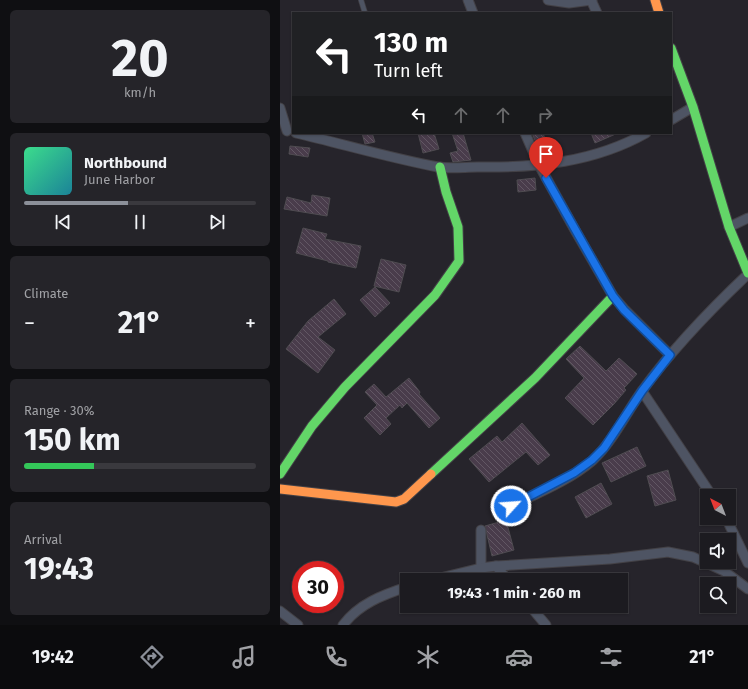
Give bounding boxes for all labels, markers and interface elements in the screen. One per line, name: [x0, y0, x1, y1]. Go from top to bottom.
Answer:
text: 130 m: [374, 26, 448, 59]
text: 20: [111, 27, 169, 90]
icon: left: [308, 28, 360, 80]
text: Turn left: [374, 60, 443, 82]
text: km/h: [124, 85, 156, 100]
icon: left: [408, 104, 430, 126]
icon: ahead: [450, 104, 472, 126]
icon: ahead: [492, 104, 514, 126]
icon: right: [534, 104, 556, 126]
pin: [529, 137, 563, 178]
icon: arrive: [535, 143, 557, 165]
text: Northbound: [84, 154, 167, 172]
text: June Harbor: [84, 172, 155, 187]
icon: previous: [52, 211, 74, 233]
icon: pause: [129, 211, 151, 233]
icon: next: [206, 211, 228, 233]
text: Climate: [24, 286, 68, 301]
text: 21°: [118, 305, 162, 341]
text: −: [24, 310, 35, 337]
text: +: [245, 310, 256, 337]
text: Range · 30%: [24, 403, 95, 418]
text: 150 km: [24, 422, 121, 458]
position arrow: [490, 485, 532, 527]
north arrow: [700, 489, 736, 525]
map controls: [700, 489, 736, 613]
text: Arrival: [24, 532, 62, 547]
button: sound: [700, 533, 736, 569]
text: 19:43: [24, 551, 94, 587]
speed limit sign: 30: [292, 561, 344, 613]
button: search: [700, 577, 736, 613]
text: 19:43 · 1 min · 260 m: [447, 584, 581, 602]
icon: directions: [138, 643, 166, 671]
icon: music: [230, 643, 258, 671]
icon: phone: [322, 643, 350, 671]
icon: climate: [414, 643, 442, 671]
icon: car: [505, 643, 533, 671]
icon: filters: [597, 643, 625, 671]
text: 19:42: [32, 646, 74, 668]
text: 21°: [689, 646, 716, 668]

